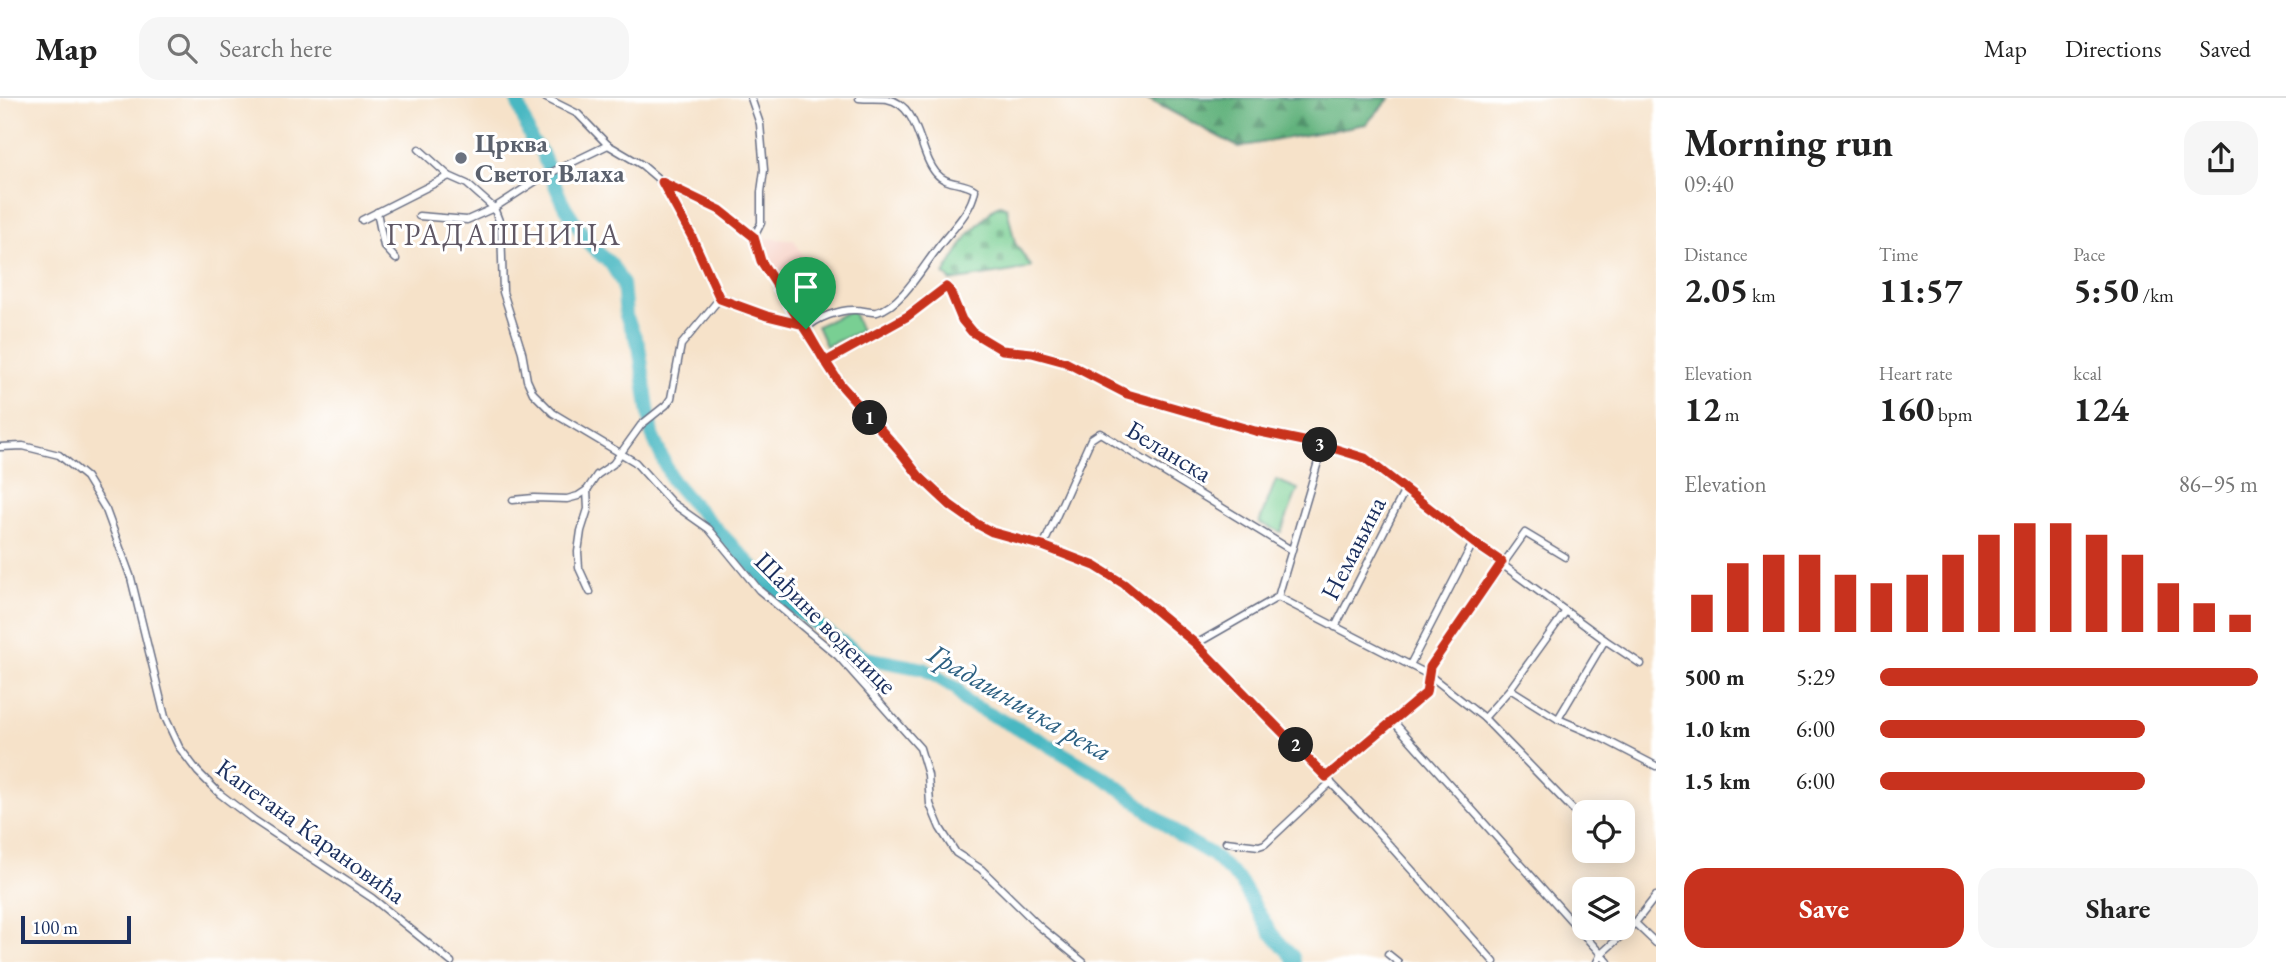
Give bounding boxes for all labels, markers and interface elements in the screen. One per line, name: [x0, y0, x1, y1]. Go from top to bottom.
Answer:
search box: [139, 17, 629, 80]
text: Map: [35, 27, 97, 70]
icon: search: [163, 29, 201, 67]
text: Search here: [219, 31, 332, 65]
text: Map: [1984, 33, 2027, 64]
text: Directions: [2065, 33, 2162, 64]
text: Saved: [2200, 33, 2251, 64]
text: Morning run: [1684, 118, 1893, 167]
button: share: [2184, 121, 2258, 195]
place label: Црква Светог Влаха: [475, 126, 625, 190]
marker: Црква Светог Влаха: [453, 150, 469, 166]
text: 09:40: [1684, 169, 1734, 199]
district label: ГРАДАШНИЦА: [386, 215, 622, 254]
text: Distance: [1684, 242, 1747, 267]
text: Time: [1879, 242, 1918, 267]
text: Pace: [2073, 242, 2105, 267]
pin: [776, 257, 836, 329]
text: 2.05: [1684, 267, 1748, 312]
text: 11:57: [1879, 267, 1963, 312]
text: 5:50: [2073, 267, 2139, 312]
icon: arrive: [787, 268, 825, 306]
text: km: [1748, 283, 1776, 308]
text: /km: [2139, 283, 2174, 308]
text: Elevation: [1684, 361, 1752, 386]
text: Heart rate: [1879, 361, 1952, 386]
text: kcal: [2073, 361, 2102, 386]
text: 12: [1684, 386, 1721, 431]
text: 160: [1879, 386, 1934, 431]
text: 124: [2073, 386, 2129, 431]
pin: 1: [852, 400, 888, 436]
text: m: [1721, 402, 1740, 427]
text: bpm: [1934, 402, 1972, 427]
text: 1: [864, 405, 875, 430]
street label: Беланска: [1120, 412, 1219, 490]
pin: 3: [1302, 428, 1338, 462]
text: 3: [1314, 432, 1325, 457]
text: Elevation: [1684, 469, 1767, 499]
text: 86–95 m: [2179, 469, 2258, 499]
street label: Немањина: [1312, 490, 1394, 606]
street label: Шађине воденице: [747, 544, 905, 702]
water label: Градашничка река: [921, 634, 1118, 769]
text: 500 m: [1684, 662, 1745, 692]
text: 5:29: [1796, 662, 1835, 692]
text: 1.0 km: [1684, 714, 1751, 744]
text: 6:00: [1796, 714, 1835, 744]
pin: 2: [1278, 728, 1314, 762]
text: 2: [1290, 732, 1301, 757]
street label: Капетана Карановића: [209, 751, 413, 912]
text: 1.5 km: [1684, 766, 1751, 796]
text: 6:00: [1796, 766, 1835, 796]
map controls: [1572, 800, 1635, 940]
button: locate: [1572, 800, 1635, 863]
button: Save: [1684, 868, 1964, 948]
button: Share: [1978, 868, 2258, 948]
button: layers: [1572, 877, 1635, 940]
scale bar: [21, 913, 131, 945]
text: 100 m: [32, 915, 78, 940]

